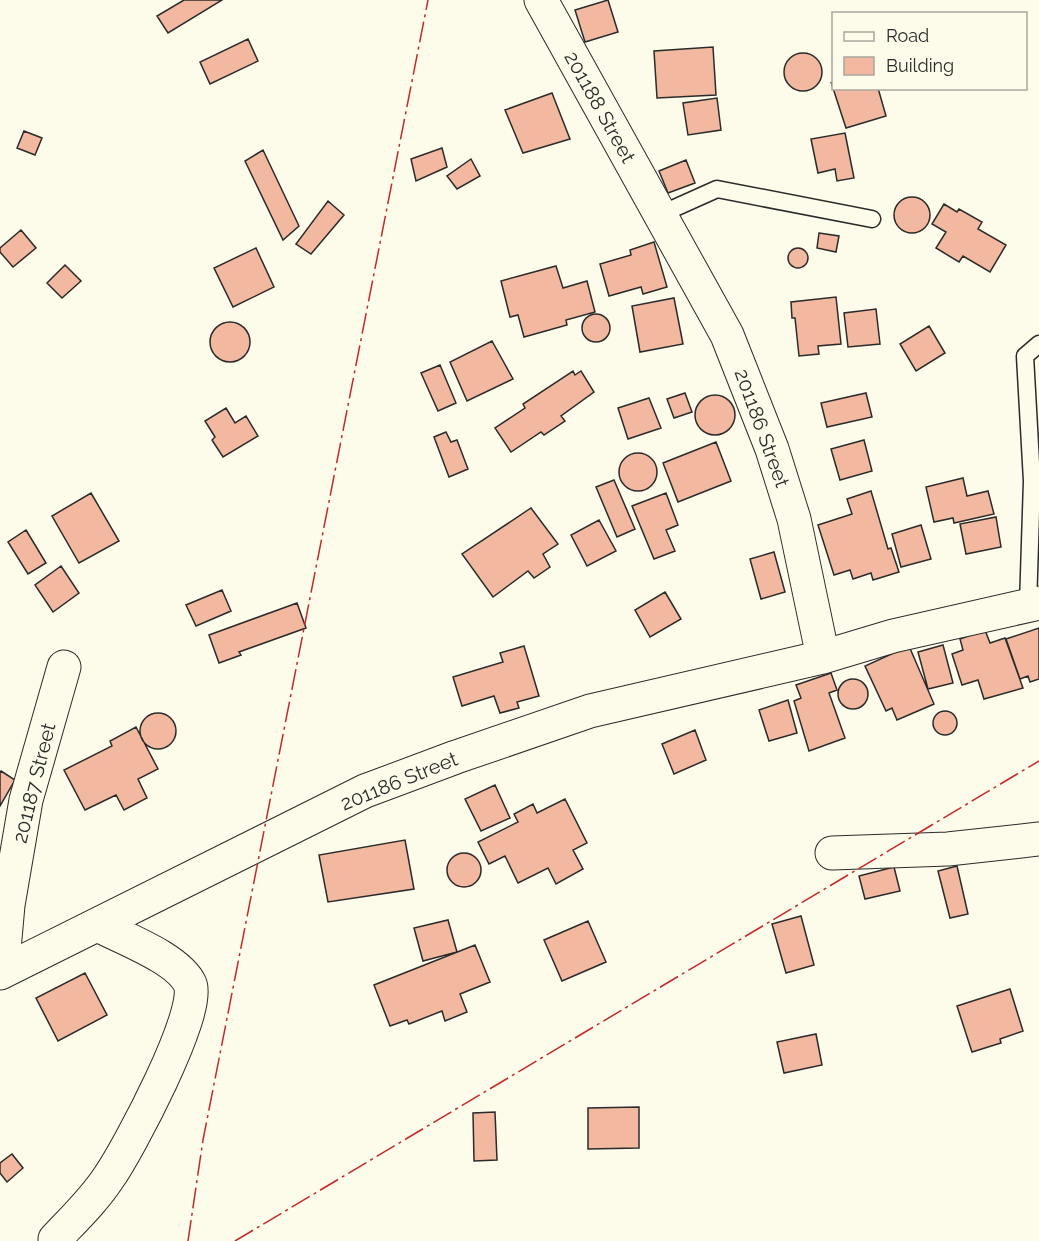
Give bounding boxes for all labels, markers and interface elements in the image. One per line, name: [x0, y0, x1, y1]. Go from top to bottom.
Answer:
legend: [832, 12, 1027, 90]
text: Road: [886, 25, 929, 46]
street label: 201188 Street: [559, 47, 641, 167]
text: Building: [886, 55, 954, 76]
street label: 201186 Street: [729, 366, 795, 491]
street label: 201187 Street: [7, 720, 61, 846]
street label: 201186 Street: [337, 746, 461, 815]

